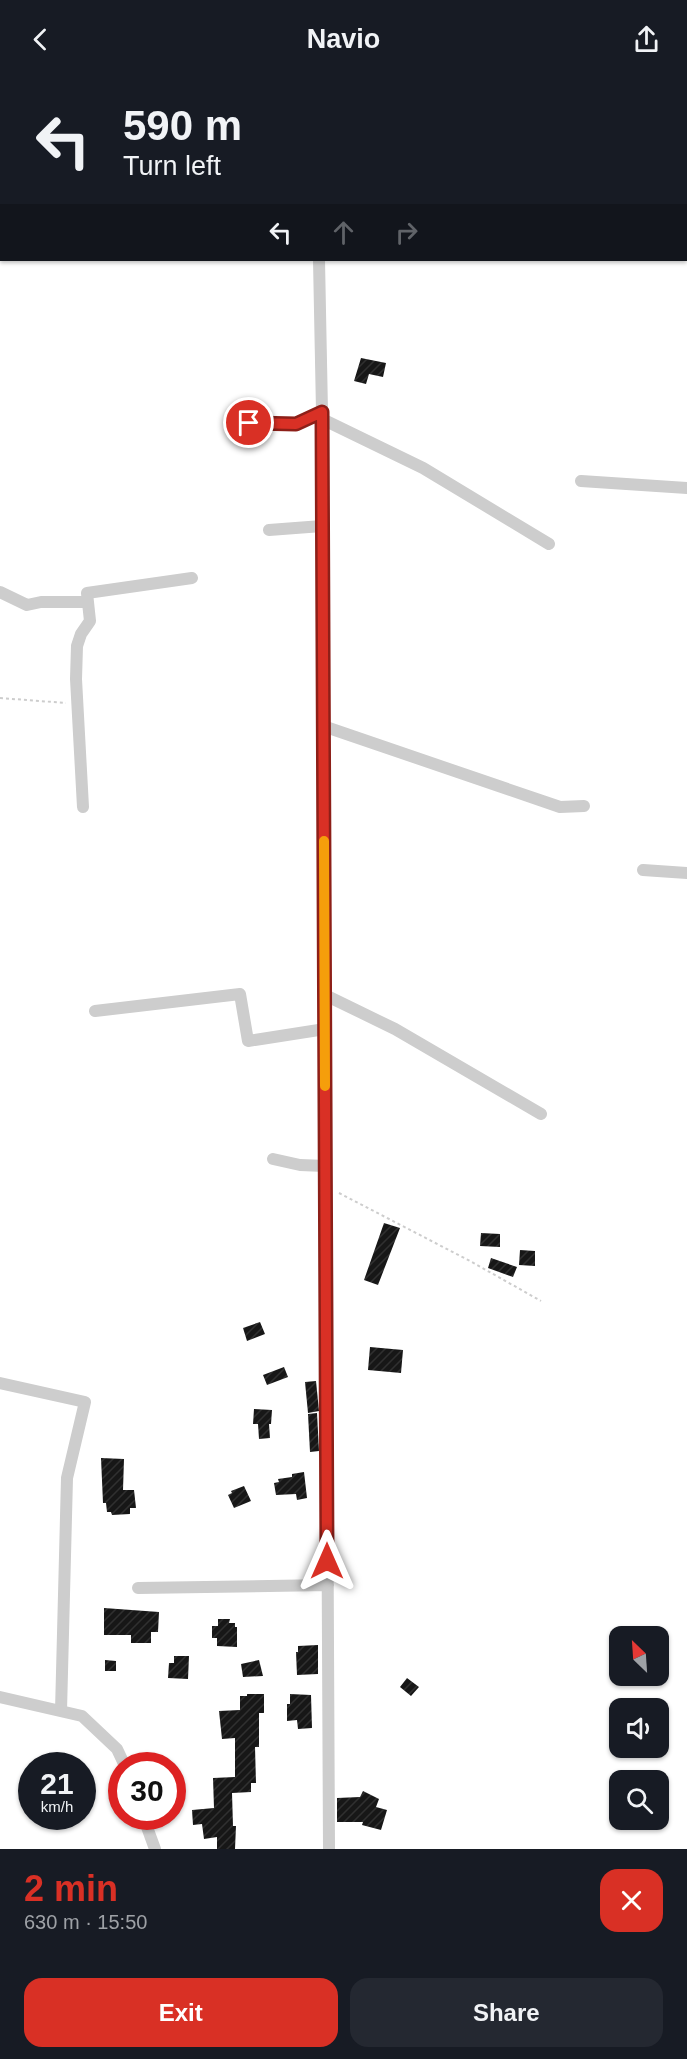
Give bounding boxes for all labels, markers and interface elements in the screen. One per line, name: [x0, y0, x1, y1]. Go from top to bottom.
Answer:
icon: back: [24, 23, 57, 56]
icon: share: [630, 23, 663, 56]
text: Navio: [307, 24, 380, 54]
icon: left: [24, 102, 102, 180]
text: 590 m: [123, 102, 242, 149]
text: Turn left: [123, 151, 221, 181]
icon: left: [264, 216, 297, 249]
icon: ahead: [327, 216, 360, 249]
icon: right: [390, 216, 423, 249]
pin: [223, 397, 274, 448]
icon: arrive: [232, 406, 265, 439]
position arrow: [295, 1529, 359, 1593]
north arrow: [609, 1626, 669, 1686]
map controls: [609, 1626, 669, 1830]
button: sound: [609, 1698, 669, 1758]
speed limit sign: 30: [108, 1752, 186, 1830]
text: 21: [40, 1767, 74, 1800]
button: search: [609, 1770, 669, 1830]
text: km/h: [41, 1798, 73, 1815]
text: 2 min: [24, 1868, 118, 1909]
button: close: [600, 1869, 663, 1932]
text: 630 m · 15:50: [24, 1911, 147, 1933]
button: Exit: [24, 1978, 338, 2047]
button: Share: [350, 1978, 663, 2047]

